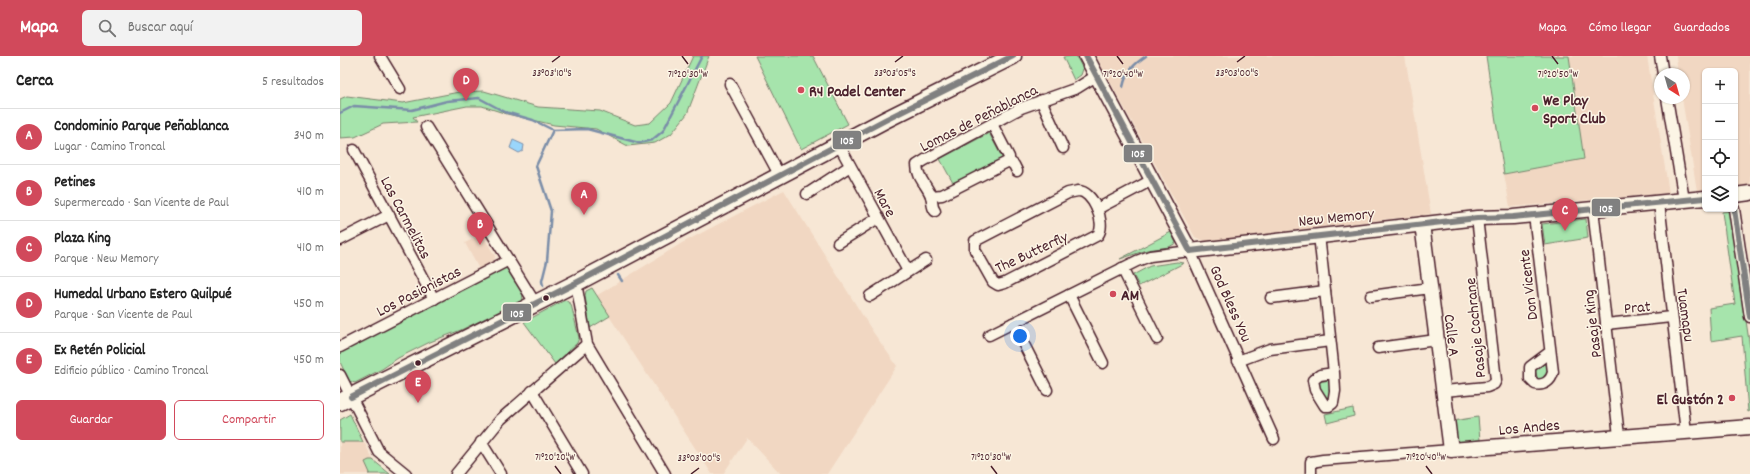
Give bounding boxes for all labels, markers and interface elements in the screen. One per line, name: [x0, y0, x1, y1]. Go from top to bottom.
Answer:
search box: [82, 10, 362, 46]
text: Mapa: [20, 15, 58, 42]
icon: search: [96, 17, 118, 39]
text: Buscar aquí: [128, 17, 193, 39]
text: Mapa: [1539, 18, 1566, 38]
text: Cómo llegar: [1588, 18, 1651, 38]
text: Guardados: [1673, 18, 1730, 38]
text: 33°03'10"S: [532, 67, 572, 81]
text: 33°03'05"S: [874, 67, 916, 81]
text: 33°03'00"S: [1216, 67, 1258, 81]
pin: D: [453, 68, 479, 101]
text: 71°20'30"W: [668, 68, 708, 82]
text: 71°20'40"W: [1103, 68, 1143, 82]
text: 71°20'50"W: [1538, 68, 1578, 82]
north arrow: [1654, 68, 1690, 104]
map controls: [1702, 68, 1738, 212]
button: +: [1702, 68, 1738, 104]
text: Cerca: [16, 70, 53, 94]
text: 5 resultados: [262, 73, 324, 92]
street label: Lomas de Peñablanca: [916, 79, 1043, 159]
place label: R4 Padel Center: [809, 81, 906, 104]
marker: R4 Padel Center: [796, 85, 806, 95]
place label: We Play Sport Club: [1543, 90, 1606, 131]
marker: We Play Sport Club: [1530, 103, 1540, 113]
button: −: [1702, 104, 1738, 140]
text: Condominio Parque Peñablanca: [54, 116, 229, 138]
text: A: [25, 127, 33, 146]
text: 340 m: [294, 127, 324, 146]
line badge: 105: [832, 130, 862, 150]
text: 105: [840, 134, 854, 150]
text: Lugar · Camino Troncal: [54, 138, 165, 157]
button: locate: [1702, 140, 1738, 176]
line badge: 105: [1123, 144, 1153, 163]
text: 105: [1131, 147, 1145, 163]
text: Petines: [54, 172, 96, 194]
street label: Las Carmelitas: [373, 173, 436, 264]
button: layers: [1702, 176, 1738, 212]
pin: A: [571, 182, 597, 215]
text: B: [26, 183, 32, 202]
text: 410 m: [297, 183, 324, 202]
street label: Mare: [867, 185, 901, 222]
text: Supermercado · San Vicente de Paul: [54, 194, 229, 213]
pin: C: [1552, 198, 1578, 231]
line badge: 105: [1591, 198, 1621, 217]
text: 105: [1599, 202, 1613, 218]
street label: New Memory: [1297, 203, 1376, 234]
pin: B: [467, 212, 493, 245]
street label: The Butterfly: [992, 226, 1073, 280]
text: Plaza King: [54, 228, 111, 250]
text: C: [26, 239, 32, 258]
text: 410 m: [297, 239, 324, 258]
street label: Don Vicente: [1514, 248, 1545, 321]
text: Parque · New Memory: [54, 250, 159, 269]
street label: Los Pasionistas: [373, 261, 466, 324]
street label: God Bless You: [1203, 262, 1257, 346]
street label: Pasaje Cochrane: [1460, 277, 1493, 379]
text: Humedal Urbano Estero Quilpué: [54, 284, 232, 306]
place label: AM: [1121, 285, 1139, 308]
street label: Tuamapu: [1669, 287, 1700, 344]
street label: Pasaje King: [1578, 288, 1609, 359]
marker: AM: [1108, 289, 1118, 299]
unlabelled marker: [541, 293, 551, 303]
text: D: [26, 295, 32, 314]
text: 450 m: [294, 295, 324, 314]
street label: Prat: [1623, 296, 1652, 321]
line badge: 105: [502, 303, 532, 322]
text: Parque · San Vicente de Paul: [54, 306, 192, 325]
text: 105: [510, 307, 524, 323]
street label: Calle A: [1437, 313, 1465, 358]
your location: [1010, 326, 1030, 346]
text: Ex Retén Policial: [54, 340, 145, 362]
text: E: [26, 351, 32, 370]
text: 450 m: [294, 351, 324, 370]
unlabelled marker: [413, 358, 423, 368]
text: Edificio público · Camino Troncal: [54, 362, 208, 381]
pin: E: [405, 370, 431, 403]
place label: El Gustón 2: [1656, 389, 1724, 412]
marker: El Gustón 2: [1727, 393, 1737, 403]
button: Guardar: [16, 400, 166, 440]
button: Compartir: [174, 400, 324, 440]
street label: Los Andes: [1498, 414, 1561, 443]
text: 71°20'20"W: [535, 451, 575, 465]
text: 71°20'30"W: [971, 451, 1011, 465]
text: 71°20'40"W: [1406, 451, 1446, 465]
text: 33°03'00"S: [678, 452, 720, 466]

